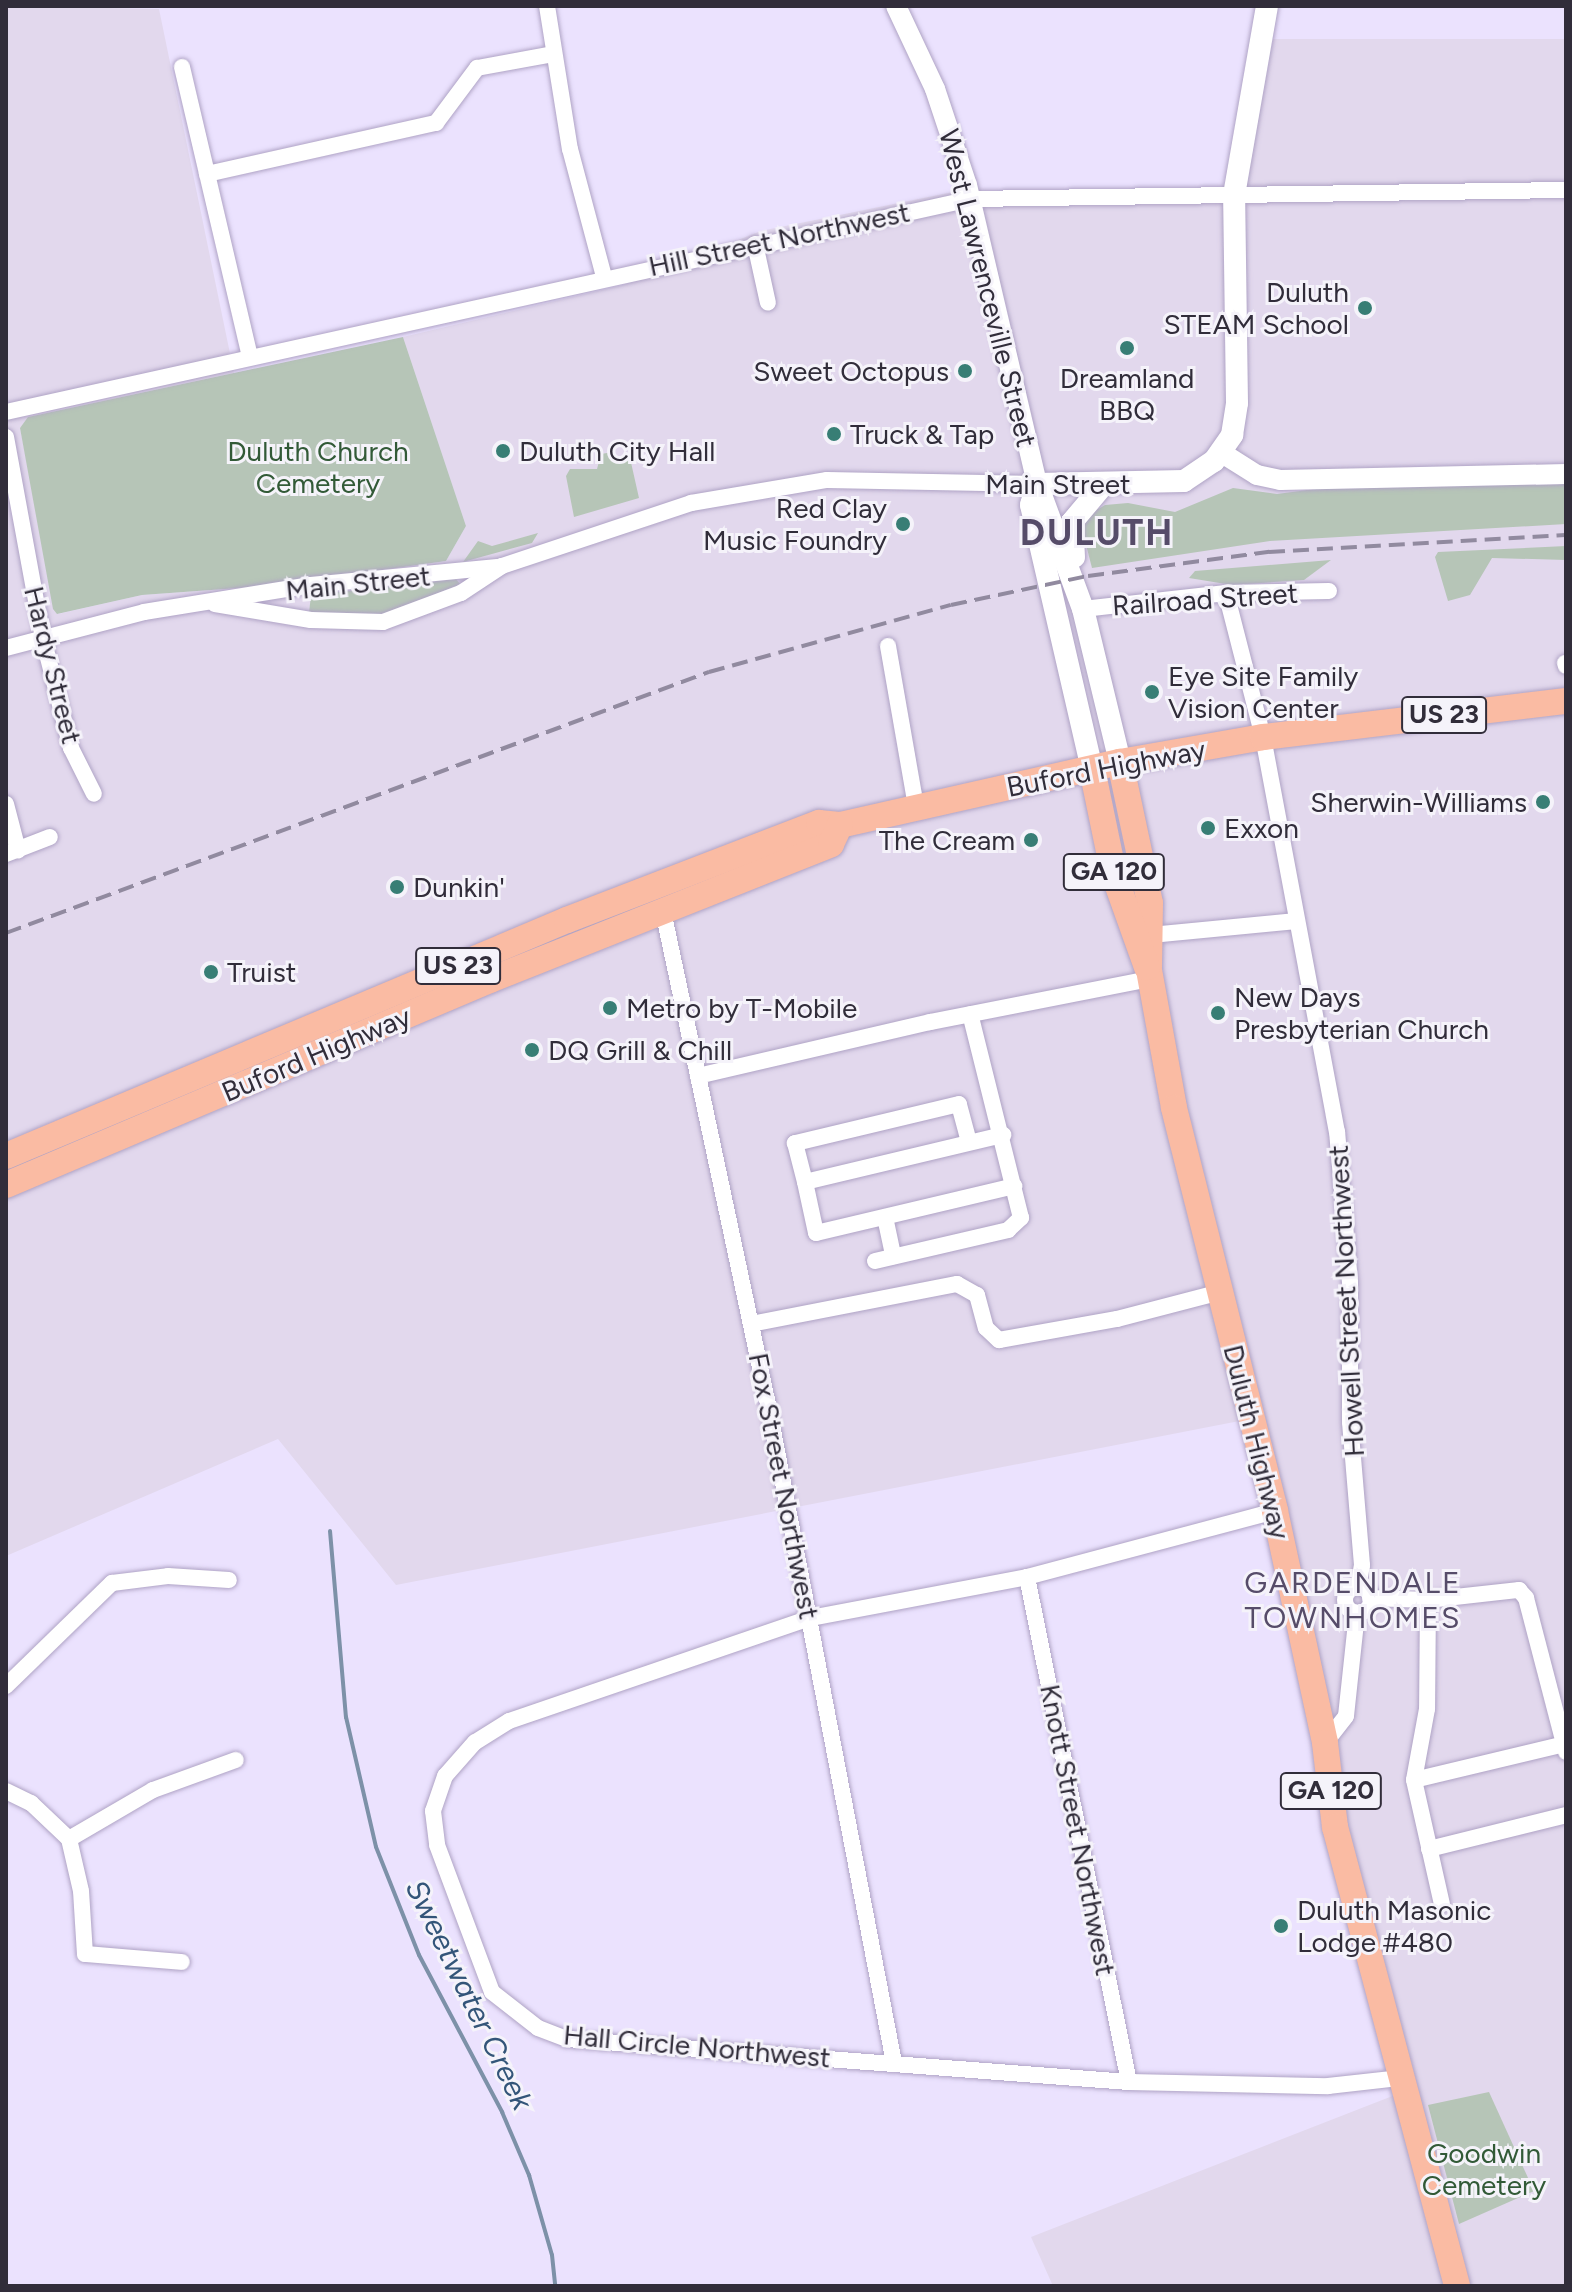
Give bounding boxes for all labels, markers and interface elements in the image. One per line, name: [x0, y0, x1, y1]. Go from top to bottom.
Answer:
street label: West Lawrenceville Street: [932, 125, 1044, 451]
street label: Hill Street Northwest: [645, 195, 913, 283]
place label: Duluth STEAM School: [1164, 275, 1349, 341]
marker: Duluth STEAM School: [1356, 299, 1374, 317]
marker: Dreamland BBQ: [1118, 339, 1136, 357]
place label: Sweet Octopus: [753, 354, 949, 388]
place label: Dreamland BBQ: [1060, 361, 1194, 427]
marker: Sweet Octopus: [956, 362, 974, 380]
place label: Truck & Tap: [850, 417, 994, 451]
marker: Truck & Tap: [825, 425, 843, 443]
park label: Duluth Church Cemetery: [227, 434, 409, 500]
place label: Duluth City Hall: [519, 434, 715, 468]
marker: Duluth City Hall: [494, 442, 512, 460]
street label: Main Street: [985, 467, 1131, 501]
place label: Red Clay Music Foundry: [703, 491, 887, 557]
district label: DULUTH: [1020, 511, 1174, 555]
marker: Red Clay Music Foundry: [894, 515, 912, 533]
street label: Main Street: [284, 559, 432, 607]
street label: Railroad Street: [1111, 576, 1299, 622]
street label: Hardy Street: [17, 583, 89, 747]
place label: Eye Site Family Vision Center: [1168, 659, 1358, 725]
marker: Eye Site Family Vision Center: [1143, 683, 1161, 701]
road number: US 23: [1400, 693, 1488, 737]
street label: Buford Highway: [1004, 732, 1208, 804]
place label: Sherwin-Williams: [1310, 785, 1527, 819]
marker: Sherwin-Williams: [1534, 793, 1552, 811]
place label: Exxon: [1224, 811, 1299, 845]
marker: Exxon: [1199, 819, 1217, 837]
place label: The Cream: [879, 823, 1015, 857]
marker: The Cream: [1022, 831, 1040, 849]
road number: GA 120: [1062, 850, 1166, 894]
place label: Dunkin': [413, 870, 505, 904]
marker: Dunkin': [388, 878, 406, 896]
road number: US 23: [414, 944, 502, 988]
place label: Truist: [227, 955, 296, 989]
marker: Truist: [202, 963, 220, 981]
place label: New Days Presbyterian Church: [1234, 980, 1489, 1046]
place label: Metro by T-Mobile: [626, 991, 857, 1025]
street label: Buford Highway: [217, 999, 415, 1109]
marker: Metro by T-Mobile: [601, 999, 619, 1017]
marker: New Days Presbyterian Church: [1209, 1004, 1227, 1022]
place label: DQ Grill & Chill: [548, 1033, 732, 1067]
marker: DQ Grill & Chill: [523, 1041, 541, 1059]
street label: Howell Street Northwest: [1321, 1144, 1371, 1458]
street label: Duluth Highway: [1217, 1341, 1297, 1543]
street label: Fox Street Northwest: [742, 1350, 826, 1622]
district label: GARDENDALE TOWNHOMES: [1244, 1565, 1462, 1636]
street label: Knott Street Northwest: [1033, 1681, 1123, 1979]
road number: GA 120: [1279, 1769, 1383, 1813]
water label: Sweetwater Creek: [398, 1874, 540, 2116]
place label: Duluth Masonic Lodge #480: [1297, 1893, 1491, 1959]
marker: Duluth Masonic Lodge #480: [1272, 1917, 1290, 1935]
street label: Hall Circle Northwest: [562, 2018, 832, 2074]
park label: Goodwin Cemetery: [1422, 2136, 1546, 2202]

